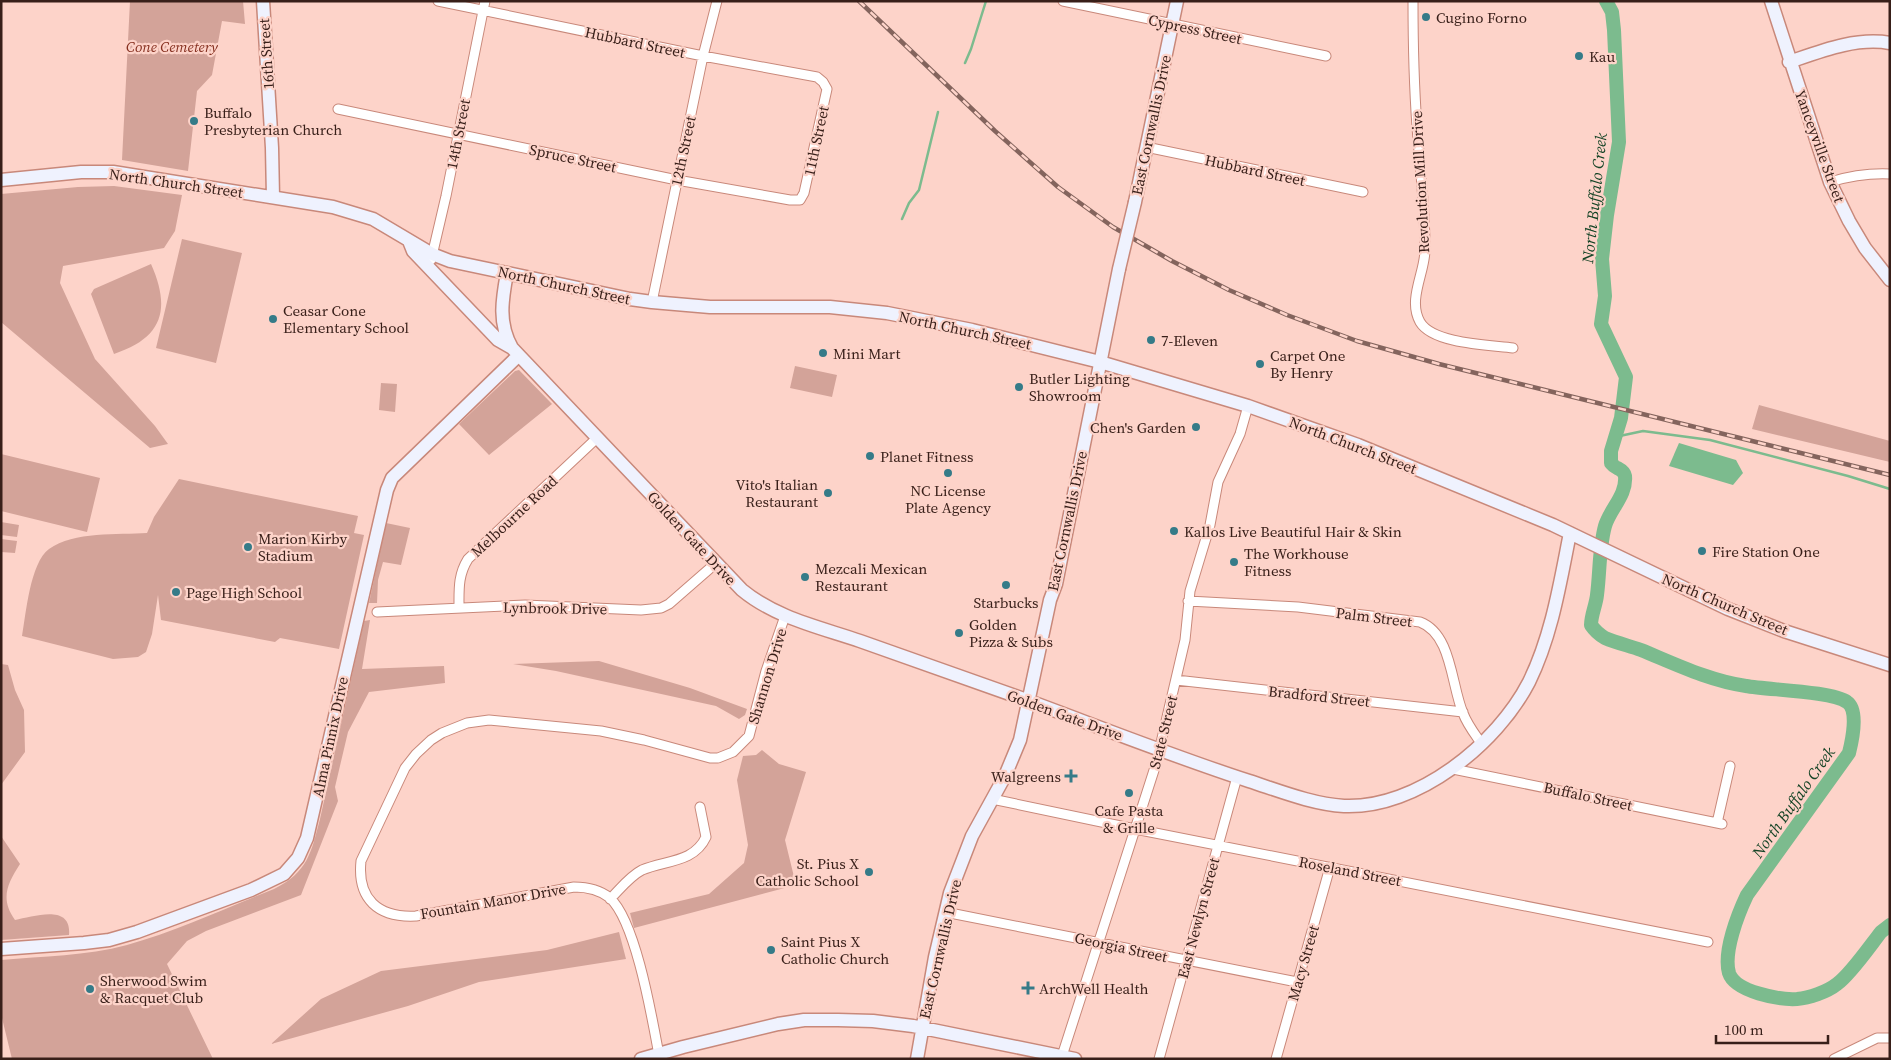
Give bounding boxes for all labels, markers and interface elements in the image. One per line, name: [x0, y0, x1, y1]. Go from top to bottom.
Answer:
place label: Cugino Forno: [1436, 7, 1527, 28]
street label: Cypress Street: [1146, 9, 1244, 49]
marker: Cugino Forno: [1420, 11, 1432, 23]
street label: 16th Street: [253, 18, 279, 90]
street label: Hubbard Street: [583, 21, 687, 63]
park label: Cone Cemetery: [126, 36, 219, 57]
place label: Kau: [1589, 46, 1615, 67]
marker: Kau: [1573, 50, 1585, 62]
street label: East Cornwallis Drive: [1126, 53, 1176, 197]
street label: Yanceyville Street: [1790, 87, 1850, 205]
street label: 14th Street: [441, 97, 475, 171]
place label: Buffalo Presbyterian Church: [204, 102, 342, 140]
street label: 11th Street: [798, 104, 834, 178]
street label: Revolution Mill Drive: [1406, 110, 1434, 254]
street label: 12th Street: [665, 114, 701, 188]
marker: Buffalo Presbyterian Church: [188, 115, 200, 127]
water label: North Buffalo Creek: [1576, 131, 1612, 265]
street label: Spruce Street: [528, 139, 619, 177]
street label: Hubbard Street: [1203, 149, 1307, 191]
street label: North Church Street: [108, 163, 244, 203]
street label: North Church Street: [496, 261, 632, 309]
place label: Ceasar Cone Elementary School: [283, 300, 410, 338]
street label: North Church Street: [897, 306, 1033, 354]
marker: Ceasar Cone Elementary School: [267, 313, 279, 325]
place label: 7-Eleven: [1161, 330, 1218, 351]
marker: 7-Eleven: [1145, 334, 1157, 346]
place label: Mini Mart: [833, 343, 900, 364]
place label: Carpet One By Henry: [1270, 345, 1346, 383]
marker: Mini Mart: [817, 347, 829, 359]
marker: Carpet One By Henry: [1254, 358, 1266, 370]
place label: Butler Lighting Showroom: [1029, 368, 1130, 406]
marker: Butler Lighting Showroom: [1013, 381, 1025, 393]
street label: North Church Street: [1286, 411, 1420, 479]
place label: Chen's Garden: [1090, 417, 1186, 438]
marker: Chen's Garden: [1190, 421, 1202, 433]
place label: Planet Fitness: [880, 446, 973, 467]
street label: East Cornwallis Drive: [1042, 449, 1092, 593]
marker: Planet Fitness: [864, 450, 876, 462]
marker: NC License Plate Agency: [942, 467, 954, 479]
street label: Melbourne Road: [466, 470, 562, 562]
place label: Vito's Italian Restaurant: [736, 474, 818, 512]
place label: NC License Plate Agency: [905, 480, 991, 518]
street label: Golden Gate Drive: [643, 486, 741, 590]
marker: Vito's Italian Restaurant: [822, 487, 834, 499]
place label: Kallos Live Beautiful Hair & Skin: [1184, 521, 1402, 542]
marker: Kallos Live Beautiful Hair & Skin: [1168, 525, 1180, 537]
place label: Marion Kirby Stadium: [258, 528, 348, 566]
marker: Marion Kirby Stadium: [242, 541, 254, 553]
place label: Fire Station One: [1712, 541, 1820, 562]
place label: The Workhouse Fitness: [1244, 543, 1349, 581]
marker: Fire Station One: [1696, 545, 1708, 557]
marker: The Workhouse Fitness: [1228, 556, 1240, 568]
place label: Mezcali Mexican Restaurant: [815, 558, 927, 596]
street label: North Church Street: [1659, 568, 1791, 640]
marker: Mezcali Mexican Restaurant: [799, 571, 811, 583]
marker: Starbucks: [1000, 579, 1012, 591]
place label: Page High School: [186, 582, 303, 603]
marker: Page High School: [170, 586, 182, 598]
place label: Starbucks: [974, 592, 1038, 613]
street label: Lynbrook Drive: [503, 597, 608, 619]
street label: Palm Street: [1335, 602, 1413, 632]
place label: Golden Pizza & Subs: [969, 614, 1053, 652]
street label: Shannon Drive: [742, 625, 792, 727]
marker: Golden Pizza & Subs: [953, 627, 965, 639]
street label: Alma Pinnix Drive: [307, 674, 353, 799]
street label: Bradford Street: [1267, 680, 1371, 712]
street label: Golden Gate Drive: [1004, 684, 1126, 746]
street label: State Street: [1144, 693, 1182, 771]
water label: North Buffalo Creek: [1746, 742, 1840, 863]
place label: Walgreens: [991, 766, 1061, 787]
marker: Walgreens: [1065, 770, 1077, 782]
street label: Buffalo Street: [1542, 776, 1634, 816]
marker: Cafe Pasta & Grille: [1123, 787, 1135, 799]
place label: Cafe Pasta & Grille: [1095, 800, 1164, 838]
street label: Roseland Street: [1297, 851, 1403, 891]
place label: St. Pius X Catholic School: [756, 853, 860, 891]
street label: East Newlyn Street: [1172, 855, 1224, 981]
marker: St. Pius X Catholic School: [863, 866, 875, 878]
street label: East Cornwallis Drive: [914, 877, 966, 1021]
street label: Fountain Manor Drive: [418, 878, 568, 924]
street label: Macy Street: [1282, 922, 1324, 1003]
street label: Georgia Street: [1073, 927, 1169, 967]
place label: Saint Pius X Catholic Church: [781, 931, 889, 969]
marker: Saint Pius X Catholic Church: [765, 944, 777, 956]
place label: Sherwood Swim & Racquet Club: [100, 970, 208, 1008]
place label: ArchWell Health: [1039, 978, 1148, 999]
marker: ArchWell Health: [1021, 981, 1035, 995]
marker: Sherwood Swim & Racquet Club: [84, 983, 96, 995]
scale bar: [1716, 1012, 1828, 1044]
text: 100 m: [1724, 1019, 1764, 1040]

